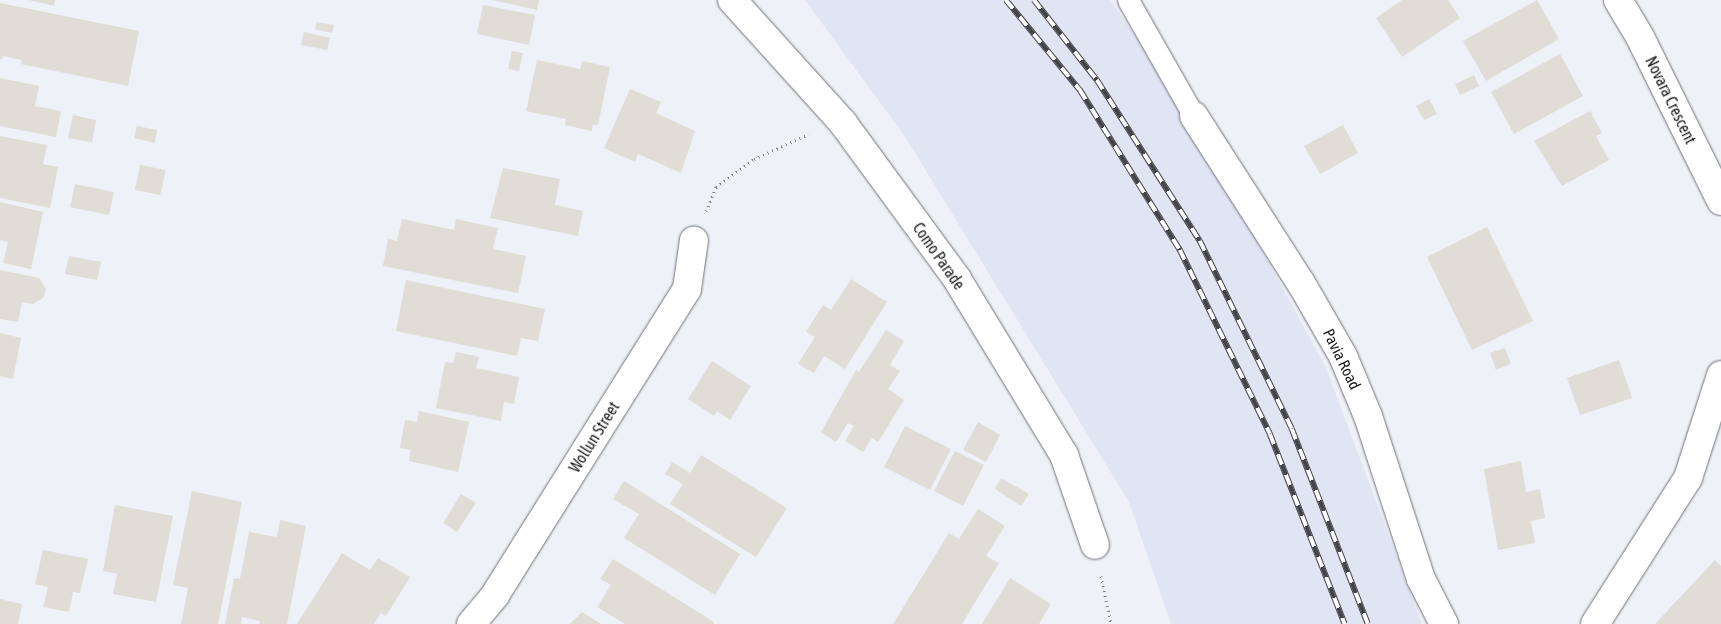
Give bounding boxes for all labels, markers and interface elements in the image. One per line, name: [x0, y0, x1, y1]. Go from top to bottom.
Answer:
street label: Novara Crescent: [1642, 53, 1700, 147]
street label: Como Parade: [909, 219, 969, 293]
street label: Pavia Road: [1319, 325, 1365, 393]
street label: Wollun Street: [565, 398, 623, 476]

